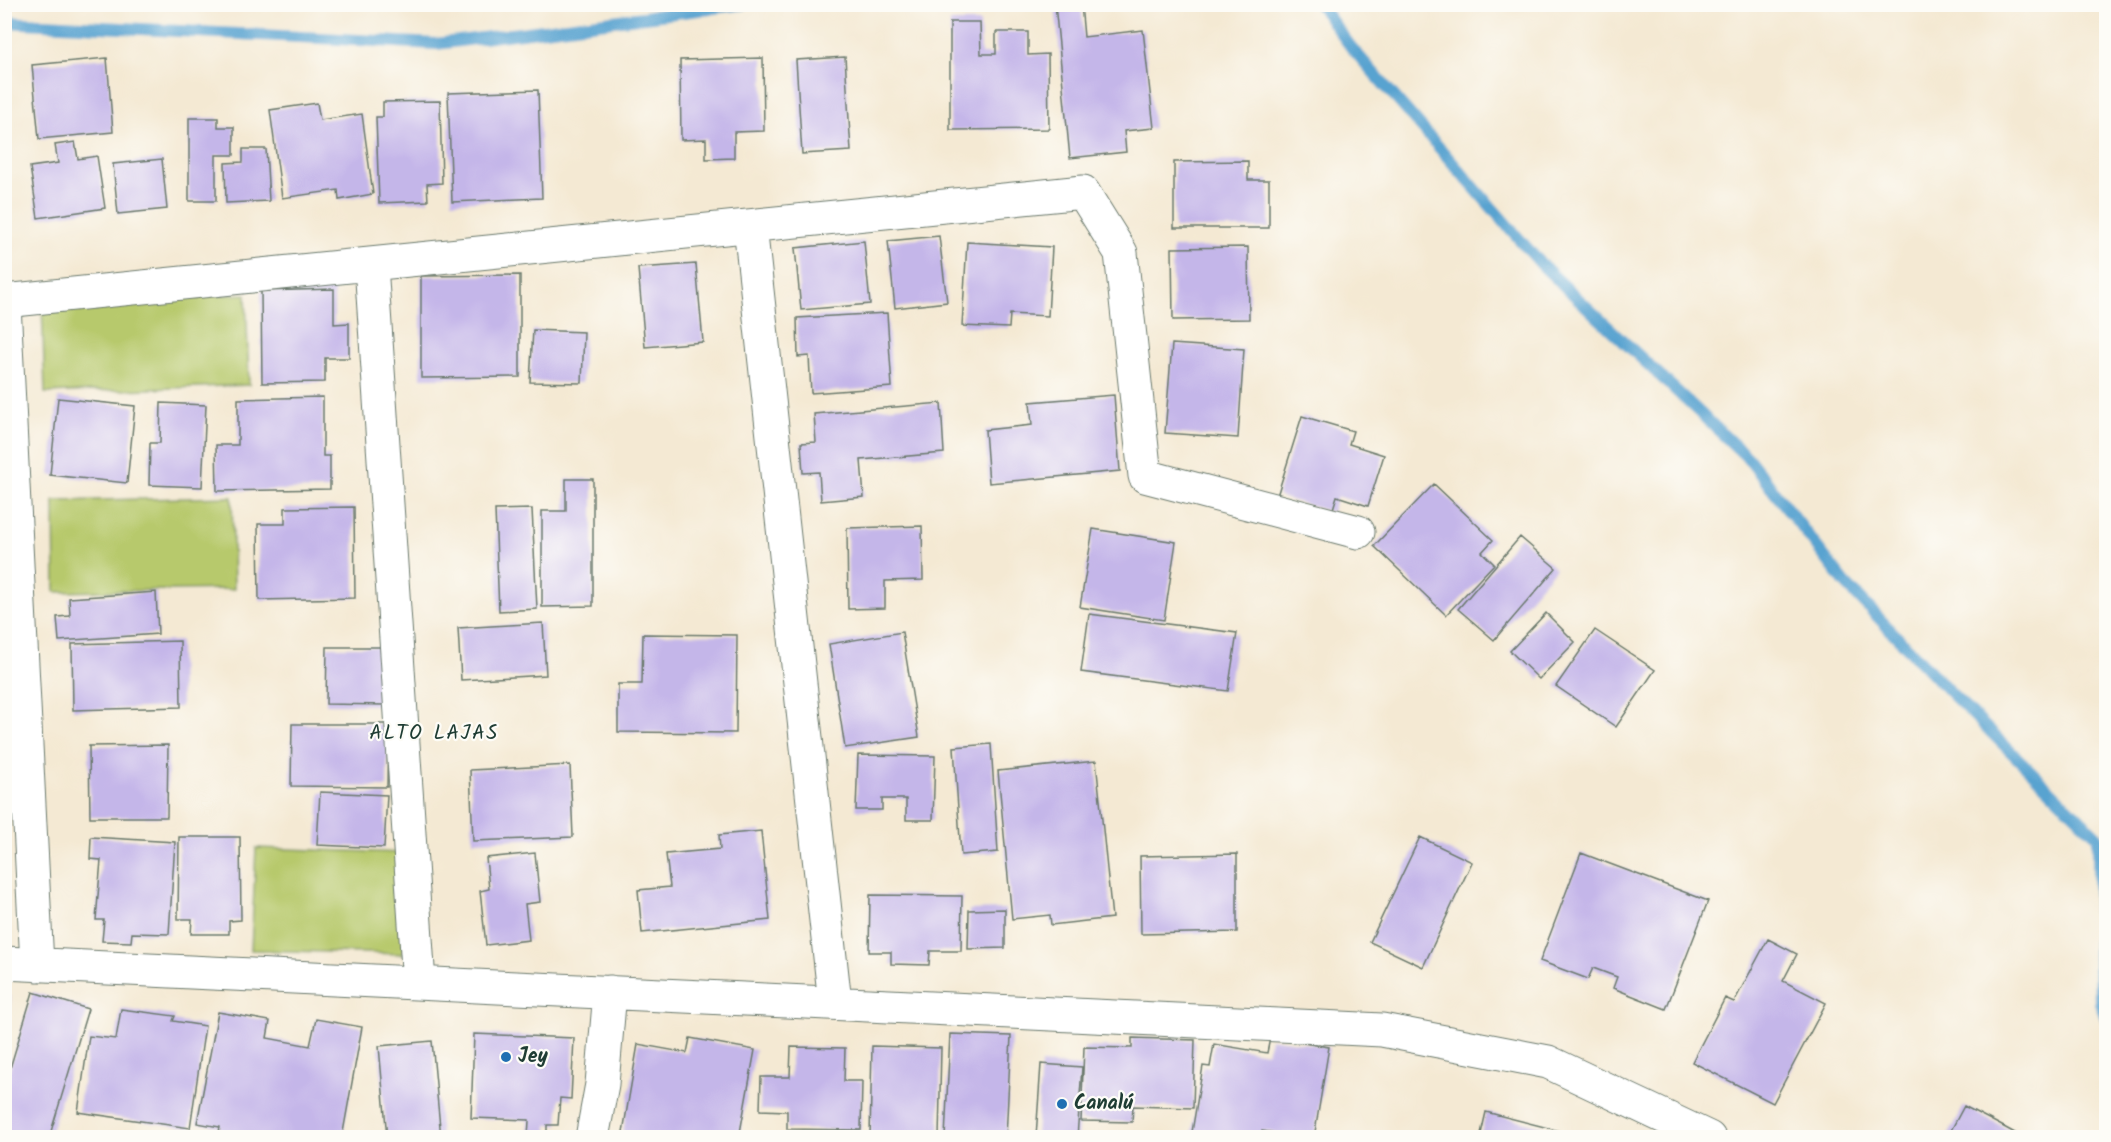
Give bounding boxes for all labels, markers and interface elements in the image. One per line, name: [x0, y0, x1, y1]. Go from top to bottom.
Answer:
district label: ALTO LAJAS: [369, 717, 499, 750]
place label: Jey: [518, 1041, 548, 1073]
marker: Jey: [499, 1050, 513, 1064]
place label: Canalú: [1074, 1088, 1134, 1120]
marker: Canalú: [1055, 1097, 1069, 1111]

